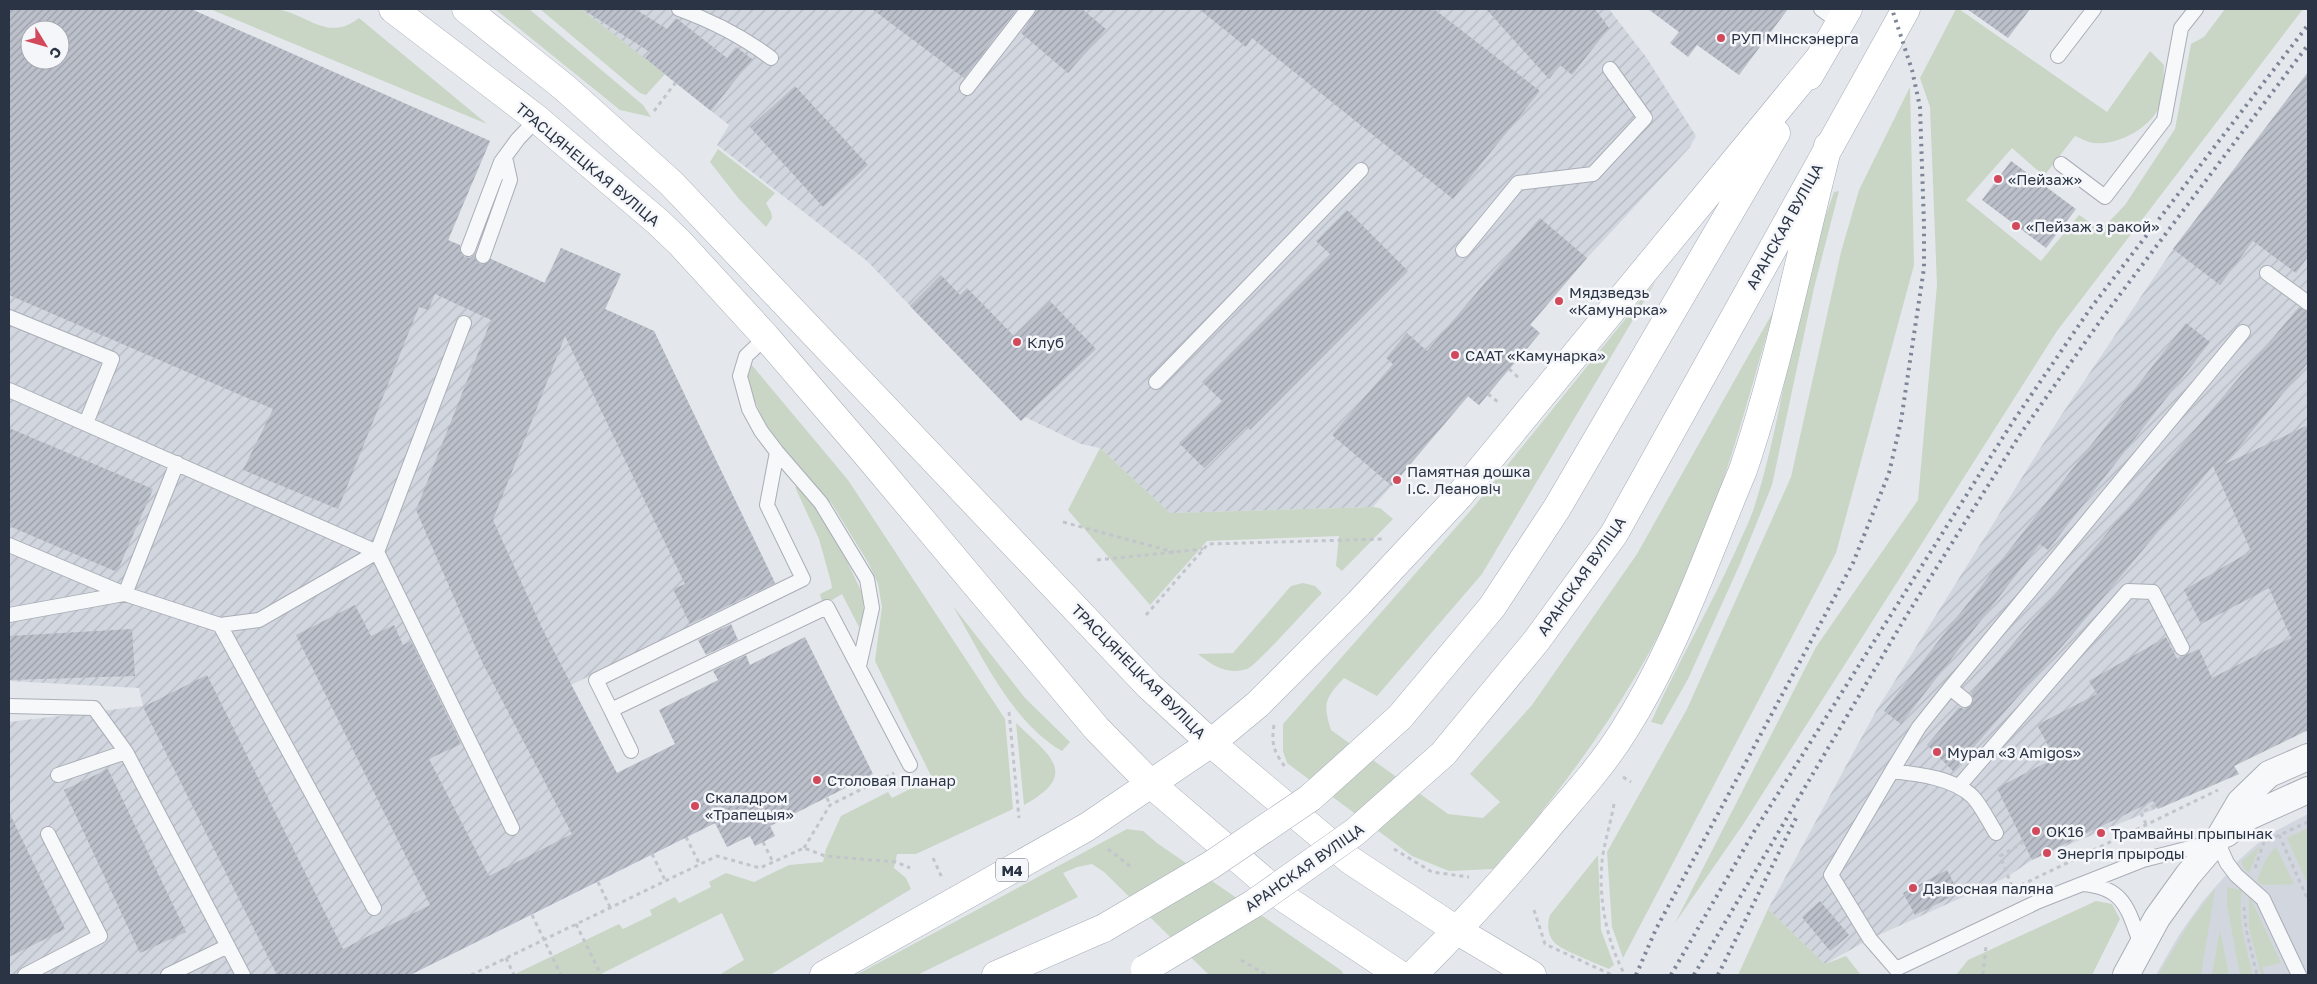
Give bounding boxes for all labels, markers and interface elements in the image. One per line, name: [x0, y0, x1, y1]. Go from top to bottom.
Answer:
north arrow: [20, 20, 70, 70]
place label: РУП Мінскэнерга: [1731, 29, 1859, 47]
marker: РУП Мінскэнерга: [1715, 32, 1727, 44]
text: С: [46, 44, 66, 62]
street label: ТРАСЦЯНЕЦКАЯ ВУЛІЦА: [512, 98, 664, 230]
street label: АРАНСКАЯ ВУЛІЦА: [1742, 160, 1826, 292]
place label: «Пейзаж»: [2008, 170, 2082, 188]
marker: «Пейзаж»: [1992, 173, 2004, 185]
place label: «Пейзаж з ракой»: [2026, 217, 2160, 235]
marker: «Пейзаж з ракой»: [2010, 220, 2022, 232]
place label: Мядзведзь «Камунарка»: [1569, 283, 1667, 318]
marker: Мядзведзь «Камунарка»: [1553, 295, 1565, 307]
place label: Клуб: [1027, 333, 1064, 351]
marker: Клуб: [1011, 336, 1023, 348]
place label: СААТ «Камунарка»: [1465, 346, 1605, 364]
marker: СААТ «Камунарка»: [1449, 349, 1461, 361]
place label: Памятная дошка І.С. Леановіч: [1407, 462, 1531, 497]
marker: Памятная дошка І.С. Леановіч: [1391, 474, 1403, 486]
street label: АРАНСКАЯ ВУЛІЦА: [1533, 513, 1629, 639]
street label: ТРАСЦЯНЕЦКАЯ ВУЛІЦА: [1068, 600, 1210, 742]
place label: Мурал «3 Amigos»: [1947, 743, 2081, 761]
marker: Мурал «3 Amigos»: [1931, 746, 1943, 758]
place label: Столовая Планар: [827, 771, 956, 789]
marker: Столовая Планар: [811, 774, 823, 786]
place label: Скаладром «Трапецыя»: [705, 788, 794, 823]
marker: Скаладром «Трапецыя»: [689, 800, 701, 812]
street label: АРАНСКАЯ ВУЛІЦА: [1241, 819, 1367, 915]
place label: OK16: [2046, 822, 2084, 840]
place label: Трамвайны прыпынак: [2111, 824, 2273, 842]
marker: OK16: [2030, 825, 2042, 837]
marker: Трамвайны прыпынак: [2095, 827, 2107, 839]
place label: Энергія прыроды: [2057, 844, 2185, 862]
marker: Энергія прыроды: [2041, 847, 2053, 859]
road number: М4: [996, 858, 1028, 882]
place label: Дзівосная паляна: [1923, 879, 2054, 897]
marker: Дзівосная паляна: [1907, 882, 1919, 894]

